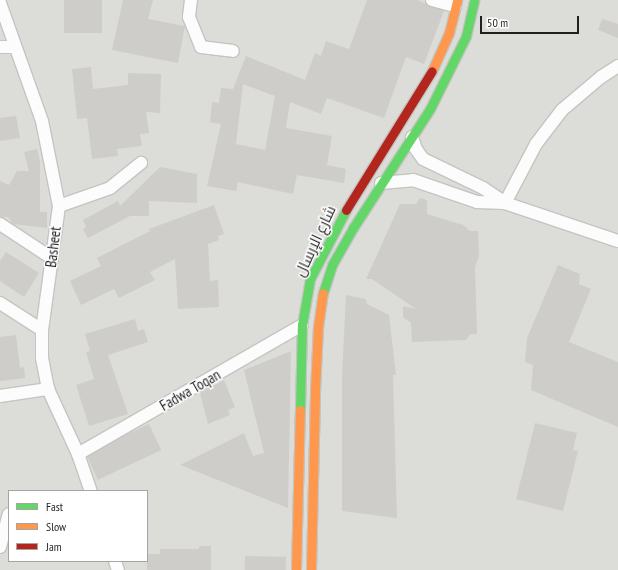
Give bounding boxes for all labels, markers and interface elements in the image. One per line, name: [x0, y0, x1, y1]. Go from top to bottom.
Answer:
scale bar: [482, 8, 581, 34]
text: 50 m: [487, 15, 508, 30]
street label: شارع الإرسال: [291, 202, 339, 280]
street label: Basheet: [42, 225, 64, 269]
street label: Fadwa Toqan: [156, 365, 224, 415]
legend: [8, 490, 148, 562]
text: Fast: [46, 499, 63, 514]
text: Slow: [46, 519, 66, 534]
text: Jam: [46, 539, 62, 554]

